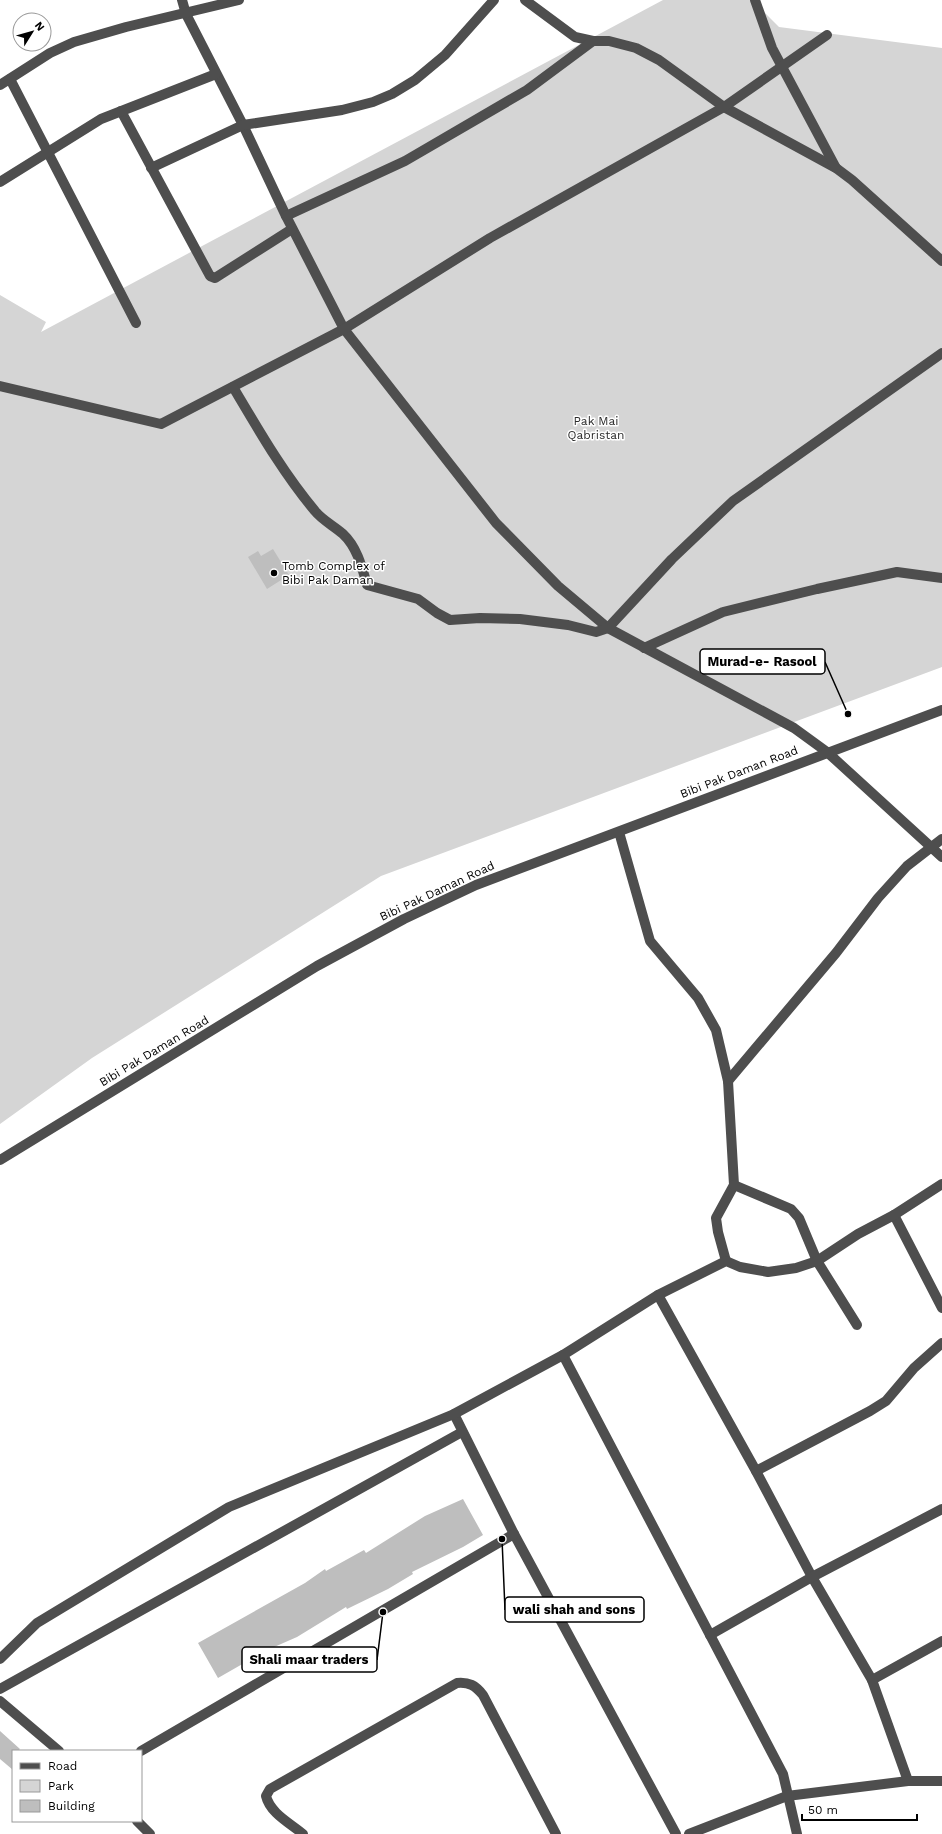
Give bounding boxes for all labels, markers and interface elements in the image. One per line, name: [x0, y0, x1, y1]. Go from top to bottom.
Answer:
north arrow: [12, 12, 52, 52]
text: N: [32, 19, 47, 33]
park label: Pak Mai Qabristan: [568, 414, 624, 442]
place label: Tomb Complex of Bibi Pak Daman: [282, 559, 385, 587]
marker: Tomb Complex of Bibi Pak Daman: [269, 568, 279, 578]
callout: Murad-e- Rasool: [700, 649, 825, 674]
text: Murad-e- Rasool: [707, 654, 817, 669]
street label: Bibi Pak Daman Road: [678, 743, 800, 801]
street label: Bibi Pak Daman Road: [377, 858, 497, 924]
street label: Bibi Pak Daman Road: [97, 1013, 211, 1089]
callout: wali shah and sons: [505, 1597, 644, 1622]
text: wali shah and sons: [513, 1602, 635, 1617]
callout: Shali maar traders: [242, 1647, 377, 1672]
text: Shali maar traders: [249, 1652, 369, 1667]
legend: [12, 1750, 142, 1822]
text: Road: [48, 1759, 77, 1773]
text: Park: [48, 1779, 74, 1793]
scale bar: [802, 1796, 917, 1822]
text: Building: [48, 1799, 95, 1813]
text: 50 m: [808, 1803, 838, 1817]

